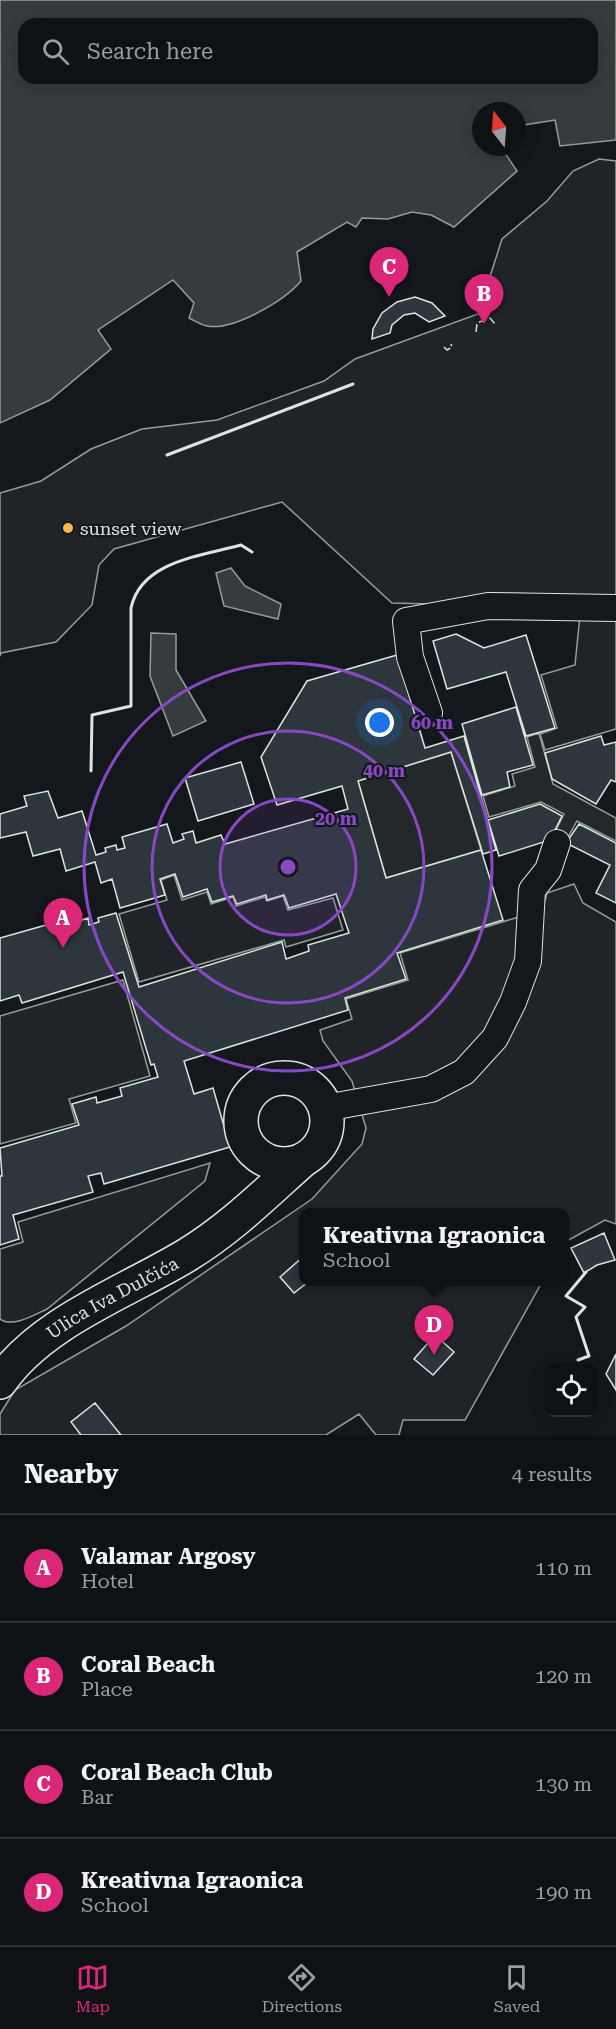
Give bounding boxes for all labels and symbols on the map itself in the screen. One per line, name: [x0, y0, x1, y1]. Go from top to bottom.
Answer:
north arrow: [472, 102, 526, 156]
pin: C: [370, 248, 408, 297]
pin: B: [464, 274, 504, 324]
place label: sunset view: [80, 518, 182, 539]
marker: sunset view: [61, 521, 75, 535]
your location: [365, 708, 394, 737]
text: 60 m: [411, 712, 454, 733]
text: 40 m: [363, 760, 406, 781]
text: 20 m: [315, 808, 358, 829]
centre of rings: [278, 857, 298, 877]
pin: A: [44, 898, 82, 948]
street label: Ulica Iva Dulčića: [42, 1252, 182, 1343]
pin: D: [414, 1306, 454, 1355]

